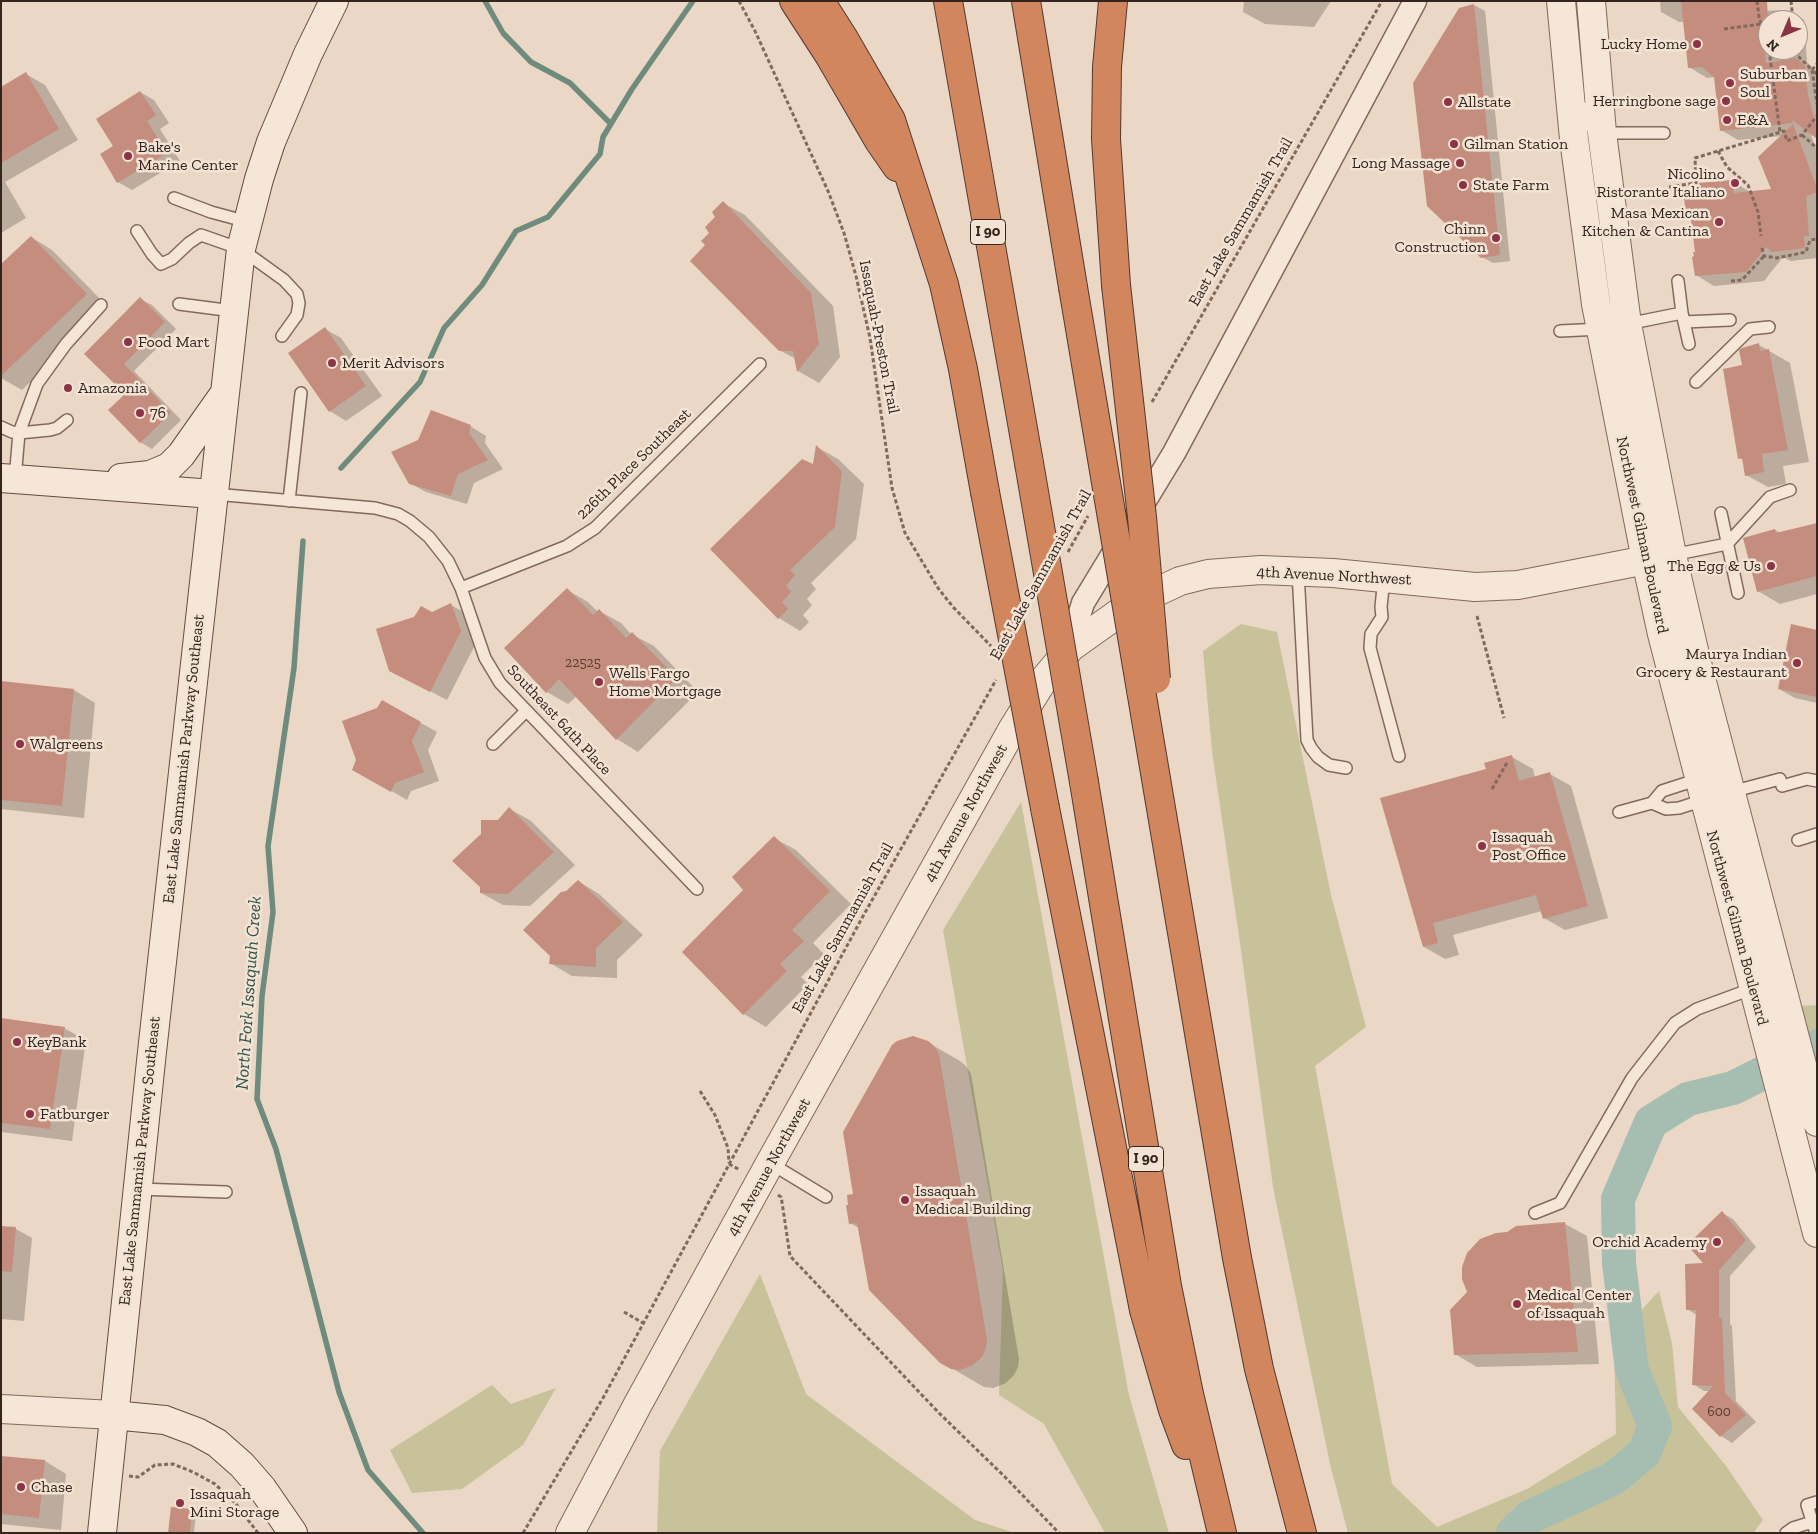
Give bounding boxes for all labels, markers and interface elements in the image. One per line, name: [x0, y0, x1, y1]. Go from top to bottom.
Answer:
north arrow: [1758, 10, 1808, 60]
place label: Lucky Home: [1601, 34, 1687, 54]
text: N: [1763, 35, 1783, 55]
marker: Lucky Home: [1691, 38, 1703, 50]
place label: Suburban Soul: [1740, 64, 1807, 102]
marker: Suburban Soul: [1724, 77, 1736, 89]
place label: Herringbone sage: [1593, 91, 1716, 111]
place label: Allstate: [1458, 92, 1511, 112]
marker: Herringbone sage: [1720, 95, 1732, 107]
marker: Allstate: [1442, 96, 1454, 108]
place label: E&A: [1737, 110, 1768, 130]
marker: E&A: [1721, 114, 1733, 126]
street label: East Lake Sammamish Trail: [1185, 134, 1297, 310]
place label: Gilman Station: [1464, 134, 1568, 154]
place label: Bake's Marine Center: [138, 137, 238, 175]
marker: Gilman Station: [1448, 138, 1460, 150]
marker: Bake's Marine Center: [122, 150, 134, 162]
place label: Long Massage: [1352, 153, 1450, 173]
marker: Long Massage: [1454, 157, 1466, 169]
place label: Nicolino Ristorante Italiano: [1596, 164, 1725, 202]
place label: State Farm: [1473, 175, 1549, 195]
marker: Nicolino Ristorante Italiano: [1729, 177, 1741, 189]
marker: State Farm: [1457, 179, 1469, 191]
place label: Masa Mexican Kitchen & Cantina: [1582, 203, 1709, 241]
marker: Masa Mexican Kitchen & Cantina: [1713, 216, 1725, 228]
place label: Chinn Construction: [1394, 219, 1486, 257]
road number: I 90: [970, 220, 1006, 244]
marker: Chinn Construction: [1490, 232, 1502, 244]
street label: Issaquah-Preston Trail: [855, 258, 903, 416]
place label: Food Mart: [138, 332, 210, 352]
marker: Food Mart: [122, 336, 134, 348]
place label: Merit Advisors: [342, 353, 444, 373]
marker: Merit Advisors: [326, 357, 338, 369]
place label: Amazonia: [78, 378, 147, 398]
marker: Amazonia: [62, 382, 74, 394]
place label: 76: [150, 403, 166, 423]
street label: 226th Place Southeast: [573, 404, 695, 524]
marker: 76: [134, 407, 146, 419]
street label: Northwest Gilman Boulevard: [1612, 435, 1672, 635]
street label: East Lake Sammamish Trail: [986, 487, 1096, 663]
place label: The Egg & Us: [1667, 556, 1761, 576]
marker: The Egg & Us: [1765, 560, 1777, 572]
street label: 4th Avenue Northwest: [1256, 562, 1412, 590]
street label: East Lake Sammamish Parkway Southeast: [159, 613, 209, 905]
place label: Maurya Indian Grocery & Restaurant: [1636, 644, 1787, 682]
house number: 22525: [565, 655, 601, 671]
marker: Maurya Indian Grocery & Restaurant: [1791, 657, 1803, 669]
street label: Southeast 64th Place: [503, 661, 615, 779]
place label: Wells Fargo Home Mortgage: [609, 663, 721, 701]
marker: Wells Fargo Home Mortgage: [593, 676, 605, 688]
place label: Walgreens: [30, 734, 103, 754]
marker: Walgreens: [14, 738, 26, 750]
street label: 4th Avenue Northwest: [920, 741, 1012, 885]
place label: Issaquah Post Office: [1492, 827, 1566, 865]
street label: Northwest Gilman Boulevard: [1702, 828, 1772, 1028]
street label: East Lake Sammamish Trail: [788, 840, 898, 1016]
marker: Issaquah Post Office: [1476, 840, 1488, 852]
water label: North Fork Issaquah Creek: [231, 895, 267, 1091]
street label: East Lake Sammamish Parkway Southeast: [115, 1015, 165, 1307]
place label: KeyBank: [27, 1032, 87, 1052]
marker: KeyBank: [11, 1036, 23, 1048]
street label: 4th Avenue Northwest: [723, 1095, 815, 1239]
place label: Fatburger: [40, 1104, 110, 1124]
marker: Fatburger: [24, 1108, 36, 1120]
road number: I 90: [1128, 1146, 1164, 1172]
place label: Issaquah Medical Building: [915, 1181, 1031, 1219]
marker: Issaquah Medical Building: [899, 1194, 911, 1206]
place label: Orchid Academy: [1592, 1232, 1707, 1252]
marker: Orchid Academy: [1711, 1236, 1723, 1248]
place label: Medical Center of Issaquah: [1527, 1285, 1632, 1323]
marker: Medical Center of Issaquah: [1511, 1298, 1523, 1310]
house number: 600: [1707, 1404, 1731, 1420]
place label: Chase: [31, 1477, 73, 1497]
marker: Chase: [15, 1481, 27, 1493]
place label: Issaquah Mini Storage: [190, 1484, 279, 1522]
marker: Issaquah Mini Storage: [174, 1497, 186, 1509]

